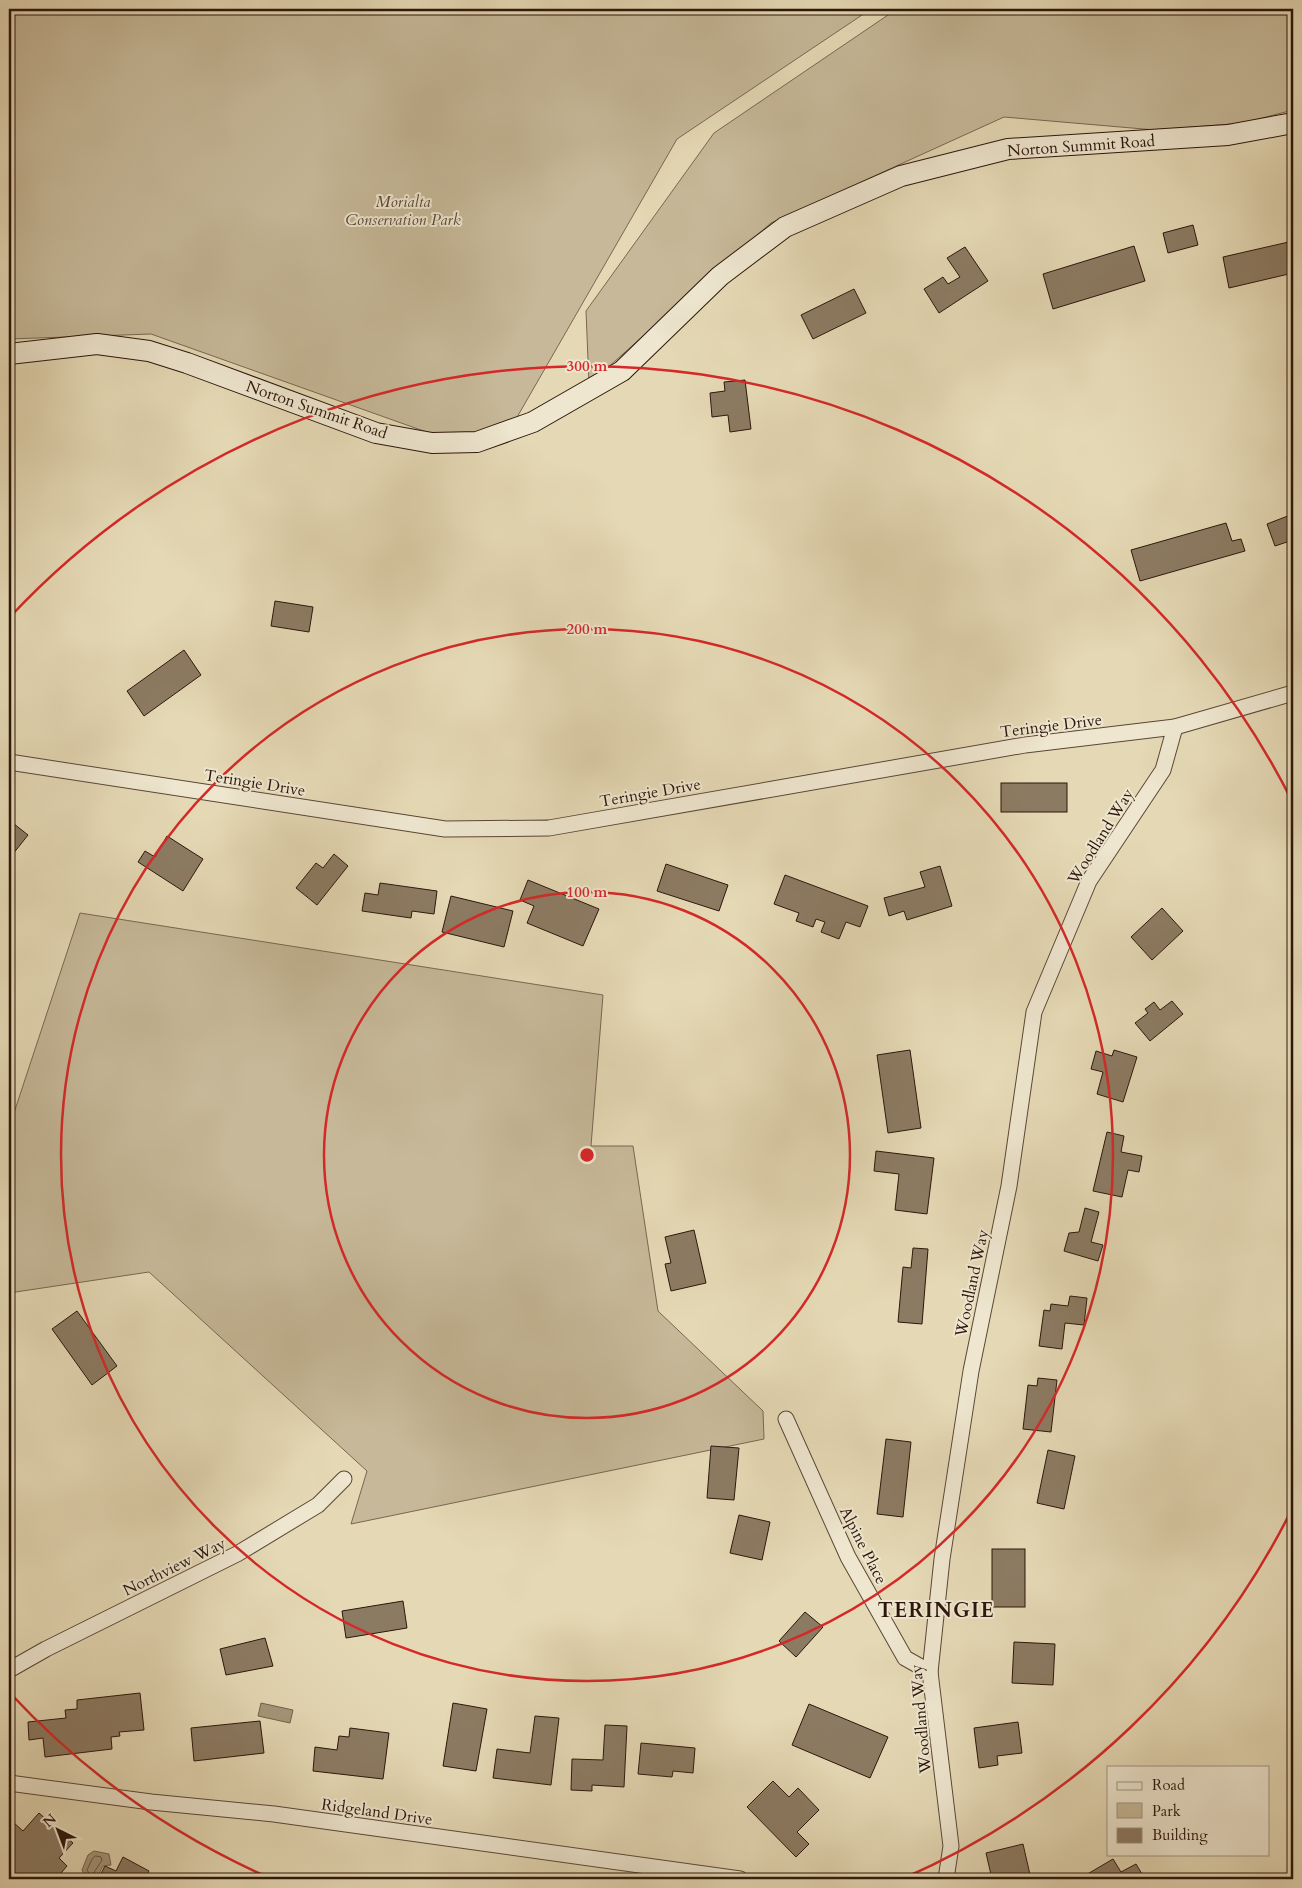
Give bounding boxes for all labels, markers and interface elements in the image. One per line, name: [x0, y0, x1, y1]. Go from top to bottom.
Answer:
street label: Norton Summit Road: [1006, 130, 1156, 162]
park label: Morialta Conservation Park: [345, 191, 461, 231]
text: 300 m: [567, 356, 608, 376]
street label: Norton Summit Road: [243, 375, 391, 445]
text: 200 m: [567, 619, 608, 639]
street label: Teringie Drive: [999, 709, 1103, 743]
street label: Teringie Drive: [203, 764, 307, 802]
street label: Teringie Drive: [598, 773, 702, 813]
street label: Woodland Way: [1062, 784, 1139, 890]
text: 100 m: [567, 882, 608, 902]
centre of rings: [578, 1146, 596, 1164]
street label: Woodland Way: [950, 1227, 994, 1340]
street label: Alpine Place: [834, 1503, 892, 1588]
street label: Northview Way: [119, 1532, 230, 1601]
district label: TERINGIE: [877, 1596, 995, 1625]
street label: Woodland Way: [905, 1663, 937, 1775]
legend: [1107, 1766, 1270, 1856]
text: Road: [1152, 1775, 1185, 1795]
street label: Ridgeland Drive: [320, 1793, 434, 1831]
text: Park: [1152, 1801, 1181, 1821]
north arrow: [32, 1806, 82, 1856]
text: N: [39, 1810, 61, 1832]
text: Building: [1152, 1825, 1208, 1845]

